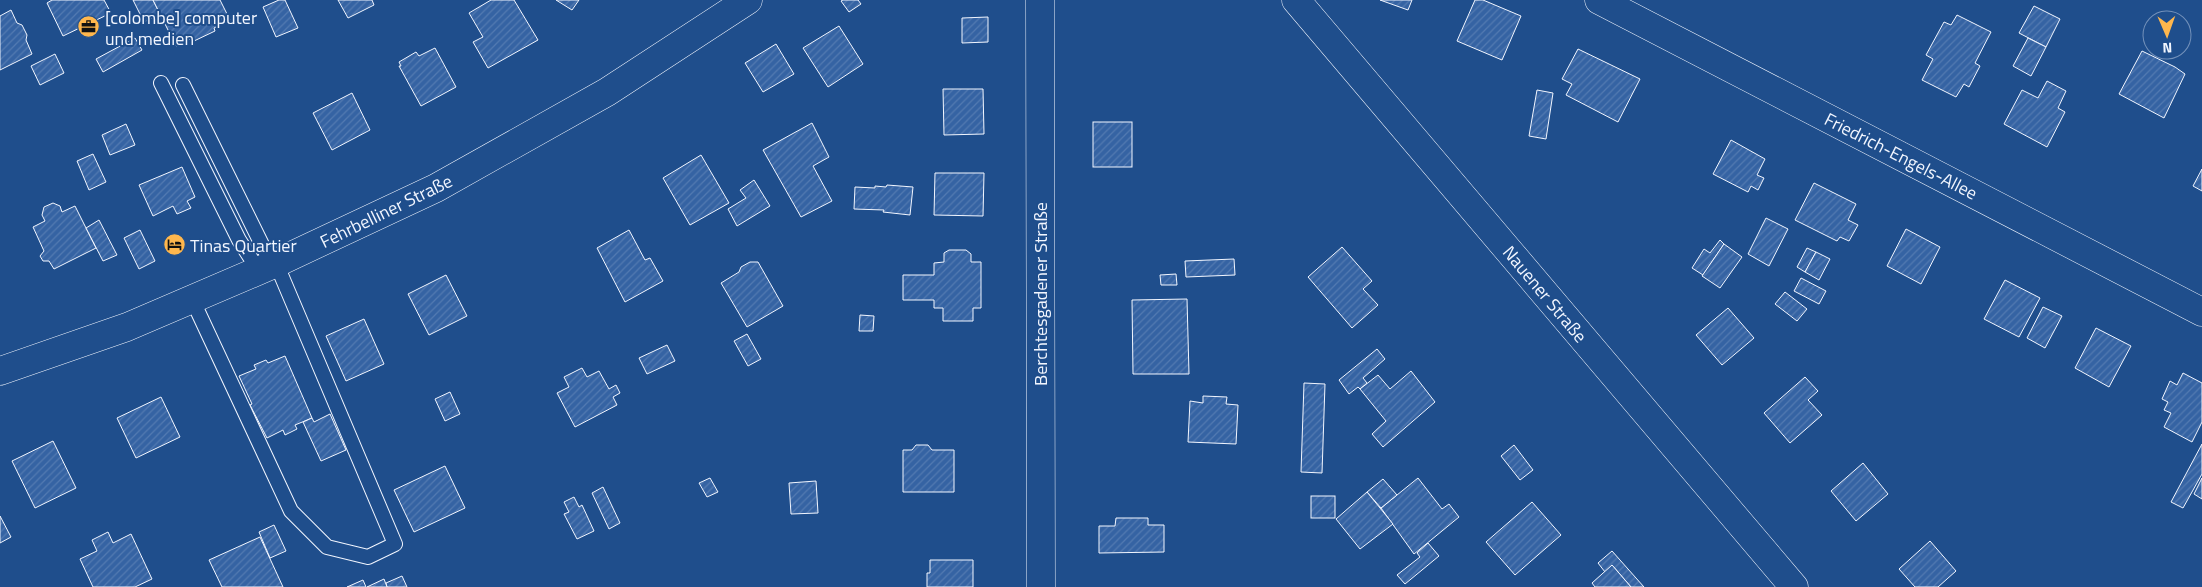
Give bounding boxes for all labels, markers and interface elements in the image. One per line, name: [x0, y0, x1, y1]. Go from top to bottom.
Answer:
place label: [colombe] computer und medien: [105, 4, 257, 52]
north arrow: [2142, 10, 2192, 60]
office icon: [colombe] computer und medien: [77, 15, 101, 39]
text: N: [2162, 38, 2173, 59]
street label: Friedrich-Engels-Allee: [1820, 106, 1982, 206]
street label: Fehrbelliner Straße: [315, 167, 457, 255]
street label: Berchtesgadener Straße: [1027, 202, 1054, 386]
place label: Tinas Quartier: [190, 232, 297, 259]
hotel icon: Tinas Quartier: [162, 233, 186, 257]
street label: Nauener Straße: [1496, 240, 1594, 348]

